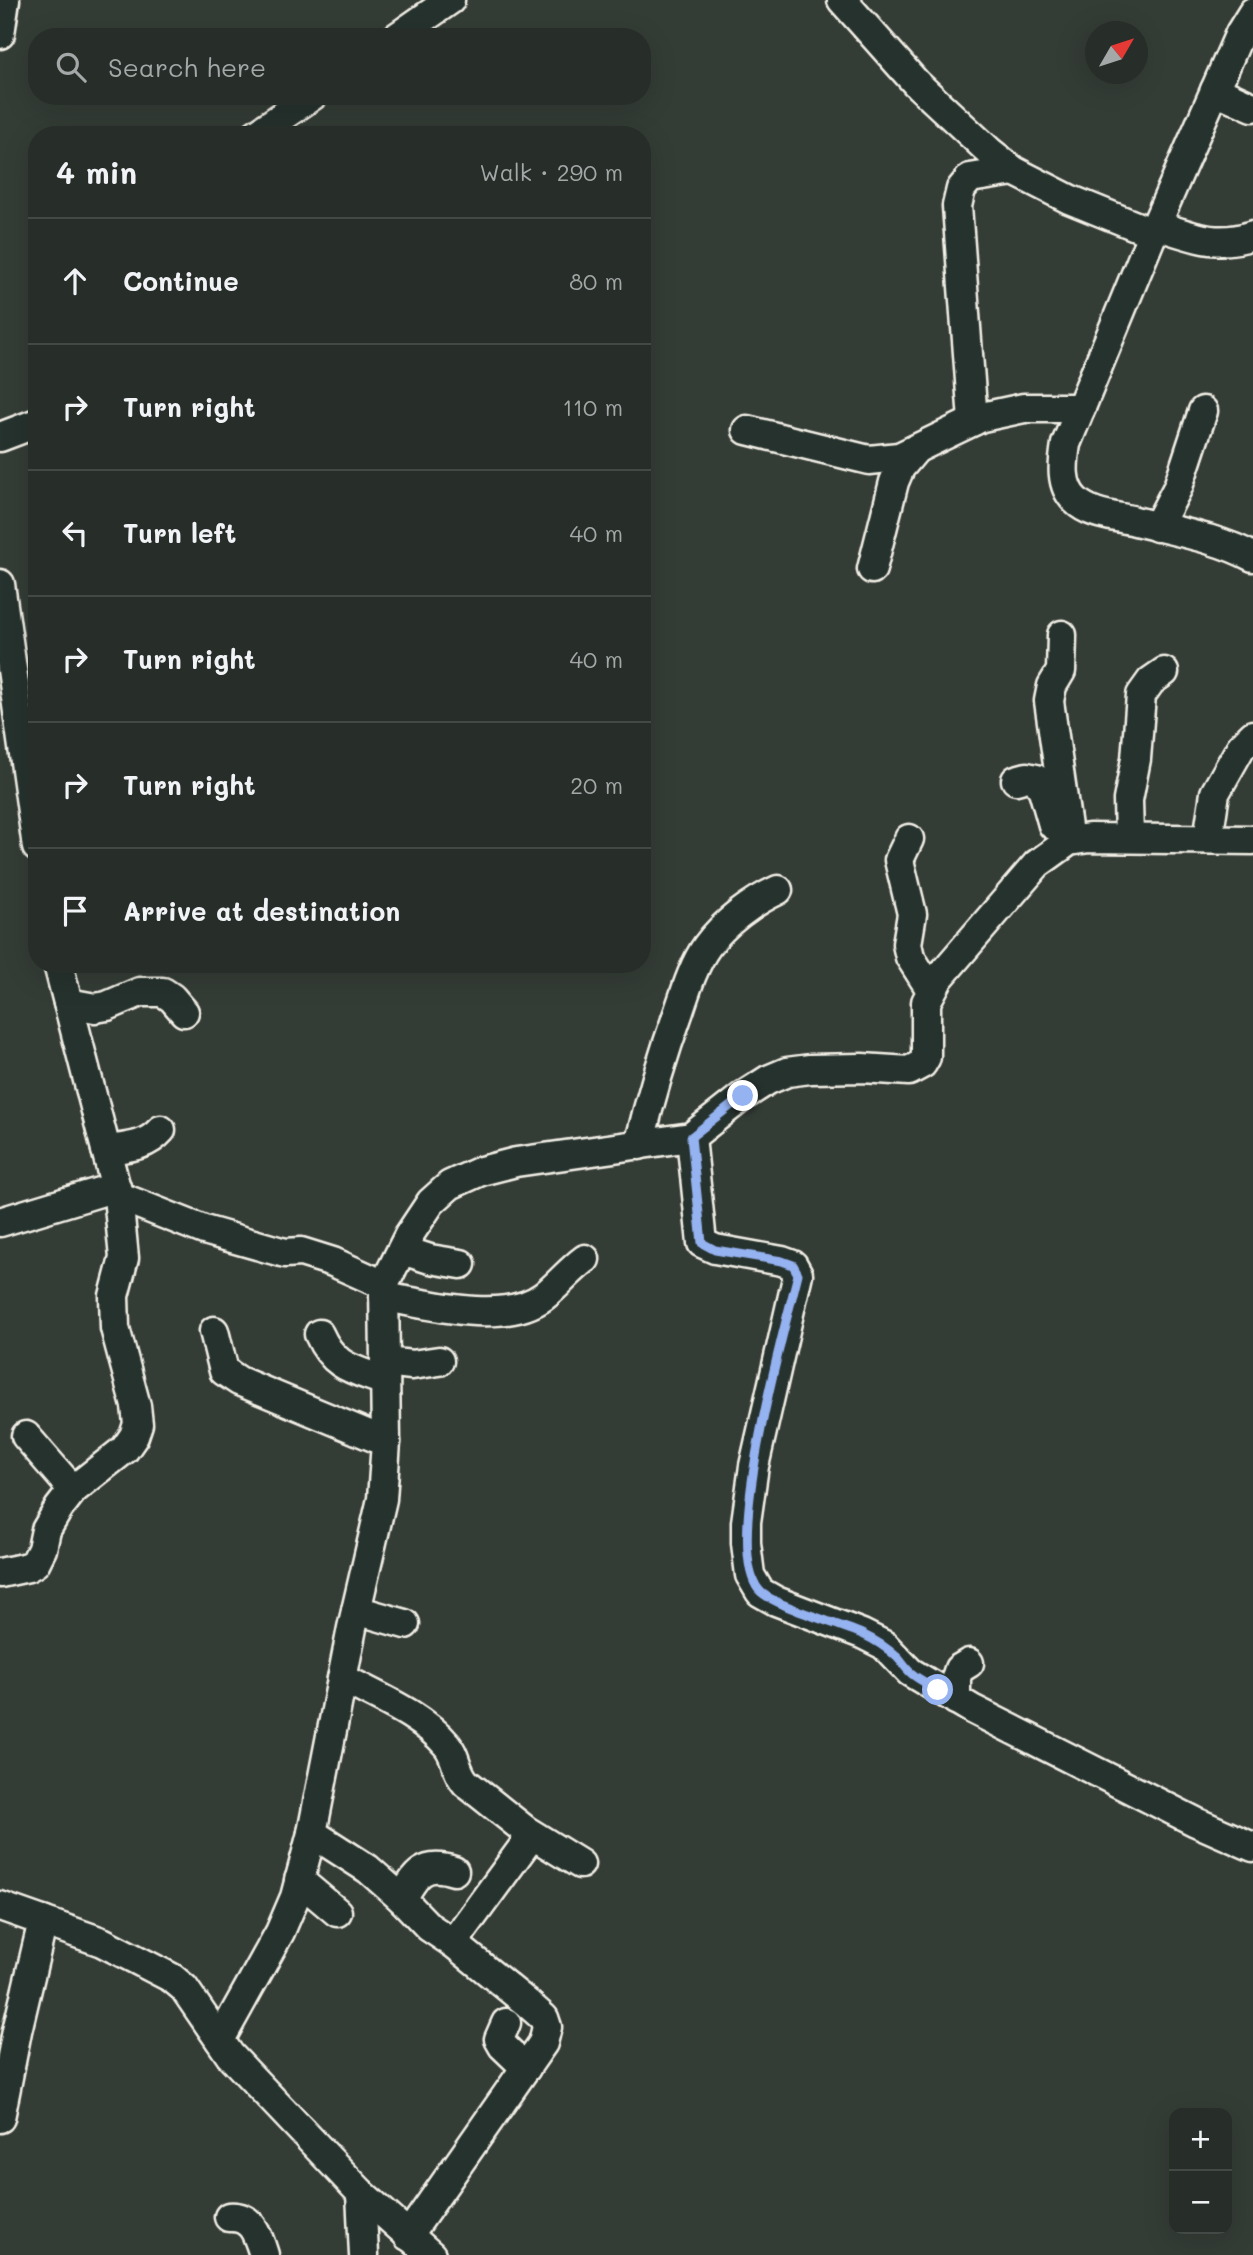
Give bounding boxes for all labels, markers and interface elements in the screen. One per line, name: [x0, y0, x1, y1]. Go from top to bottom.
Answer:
north arrow: [1085, 21, 1148, 84]
search box: [28, 28, 651, 105]
icon: search: [52, 48, 90, 86]
text: Search here: [108, 50, 266, 84]
text: 4 min: [56, 152, 137, 192]
text: Walk · 290 m: [479, 157, 623, 187]
icon: ahead: [56, 262, 94, 300]
text: Continue: [123, 264, 239, 298]
text: 80 m: [569, 266, 623, 296]
icon: right: [56, 388, 94, 426]
text: Turn right: [123, 390, 256, 424]
text: 110 m: [563, 392, 623, 422]
icon: left: [56, 514, 94, 552]
text: Turn left: [123, 516, 236, 550]
text: 40 m: [570, 518, 623, 548]
icon: right: [56, 640, 94, 678]
text: Turn right: [123, 642, 256, 676]
text: 40 m: [570, 644, 623, 674]
icon: right: [56, 766, 94, 804]
text: Turn right: [123, 768, 256, 802]
text: 20 m: [570, 770, 623, 800]
icon: arrive: [56, 892, 94, 930]
text: Arrive at destination: [123, 894, 400, 928]
route end: [727, 1080, 758, 1111]
route start: [922, 1674, 953, 1705]
map controls: [1169, 2108, 1232, 2234]
button: +: [1169, 2108, 1232, 2171]
button: −: [1169, 2171, 1232, 2234]

